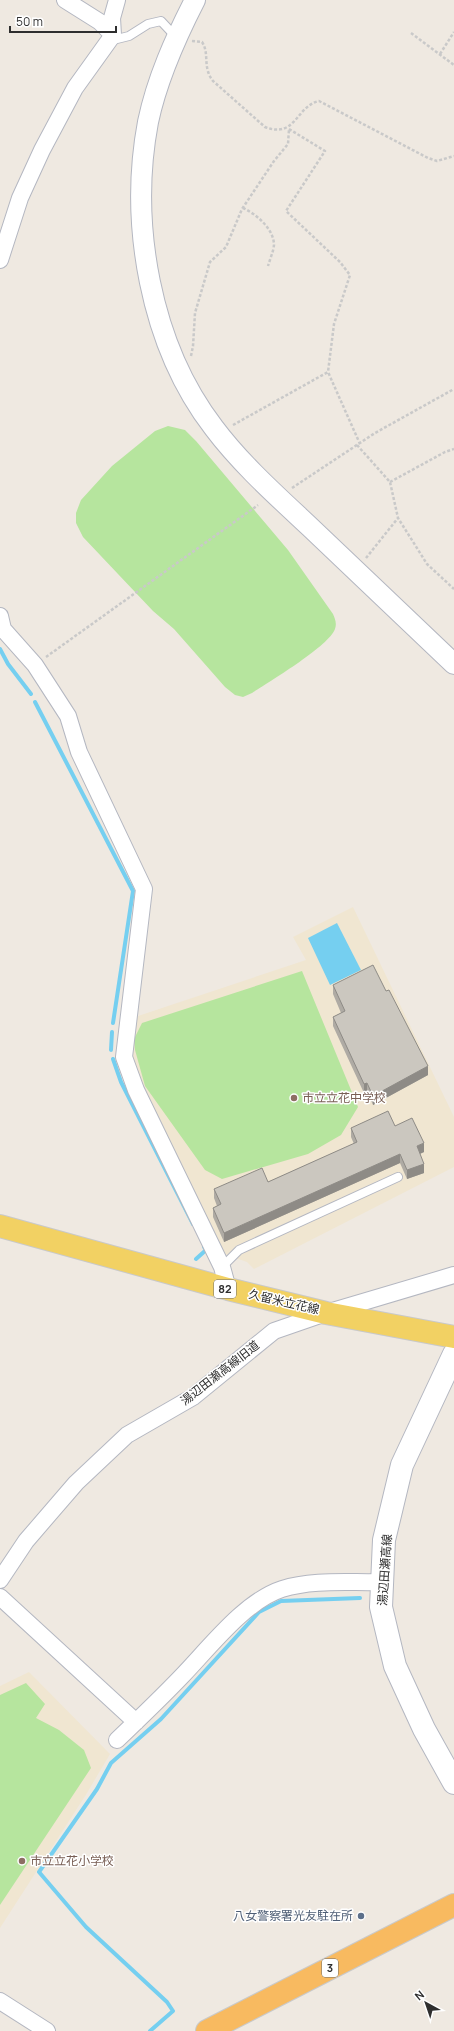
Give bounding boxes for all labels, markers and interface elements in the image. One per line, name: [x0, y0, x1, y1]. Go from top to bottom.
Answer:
scale bar: [10, 8, 116, 34]
text: 50 m: [16, 13, 43, 30]
place label: 市立立花中学校: [302, 1089, 386, 1106]
marker: 市立立花中学校: [289, 1093, 299, 1103]
road number: 82: [214, 1280, 236, 1298]
street label: 久留米立花線: [247, 1285, 321, 1318]
street label: 湯辺田瀬高線旧道: [177, 1336, 263, 1409]
street label: 湯辺田瀬高線: [374, 1533, 395, 1606]
place label: 市立立花小学校: [30, 1852, 114, 1869]
marker: 市立立花小学校: [17, 1856, 27, 1866]
place label: 八女警察署光友駐在所: [233, 1907, 353, 1924]
marker: 八女警察署光友駐在所: [356, 1911, 366, 1921]
road number: 3: [322, 1959, 338, 1977]
north arrow: [406, 1983, 446, 2023]
text: N: [411, 1987, 427, 2003]

